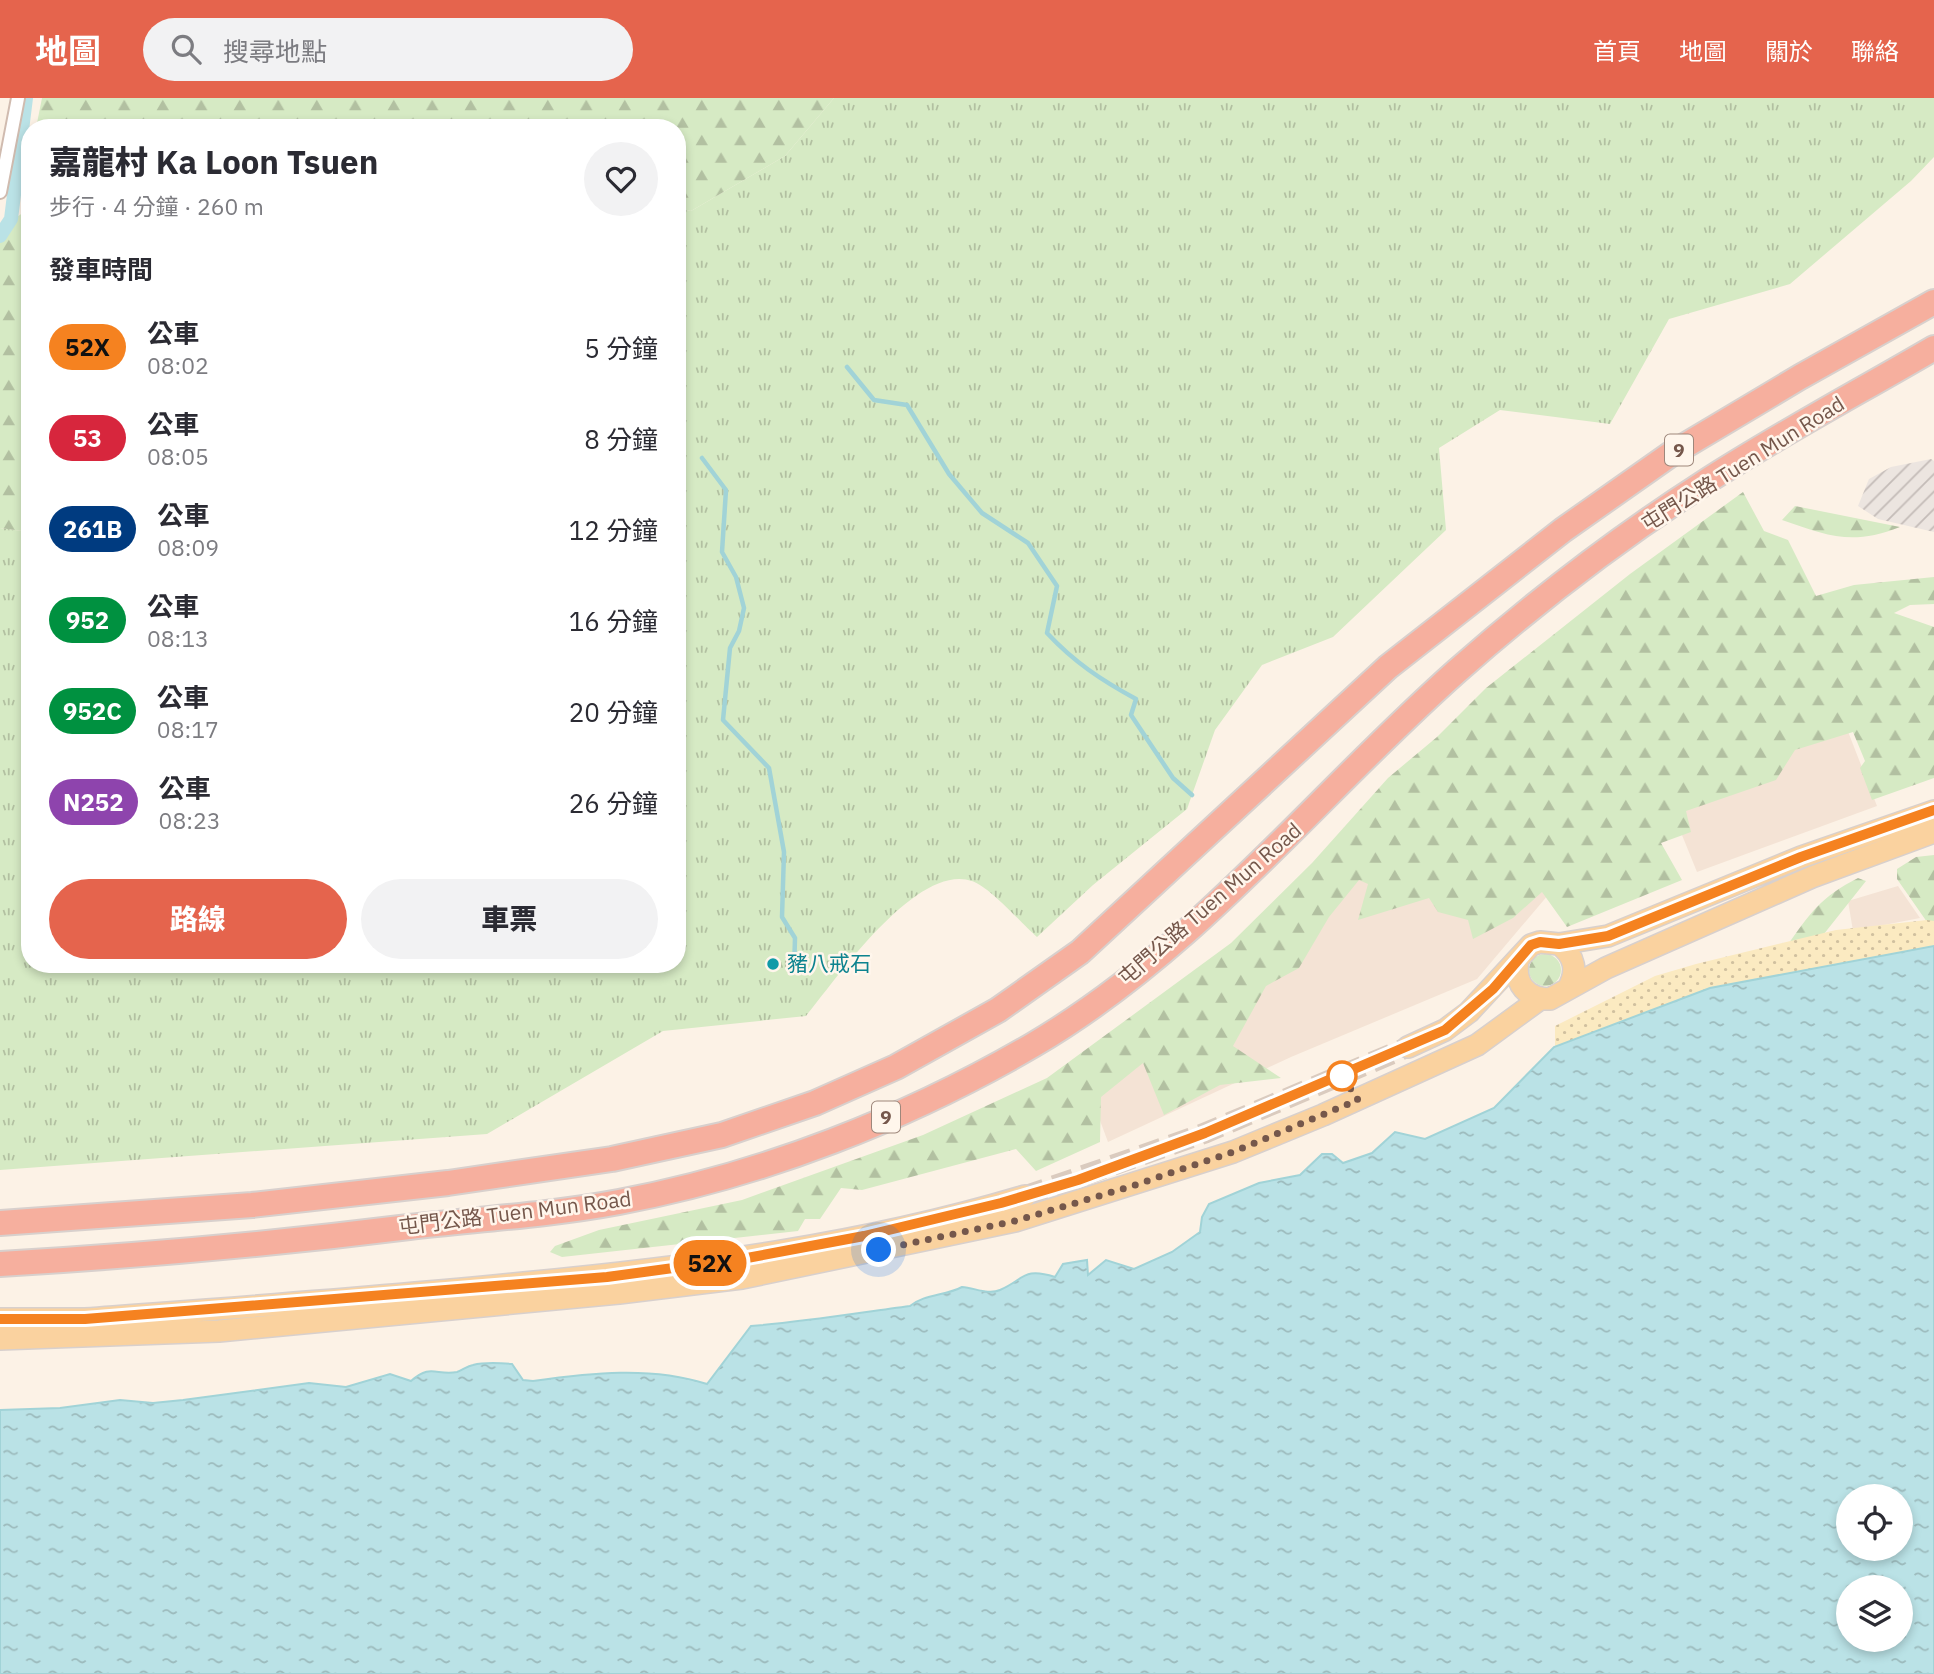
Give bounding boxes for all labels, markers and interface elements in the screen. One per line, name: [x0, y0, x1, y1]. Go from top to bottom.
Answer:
search box: [143, 18, 633, 81]
text: 地圖: [35, 29, 101, 72]
icon: search: [167, 30, 205, 68]
text: 搜尋地點: [223, 34, 327, 68]
text: 首頁: [1593, 35, 1641, 67]
text: 地圖: [1679, 35, 1727, 67]
text: 關於: [1765, 35, 1813, 67]
text: 聯絡: [1851, 35, 1899, 67]
text: 嘉龍村 Ka Loon Tsuen: [49, 140, 378, 183]
button: heart: [584, 142, 658, 216]
text: 步行 · 4 分鐘 · 260 m: [49, 191, 264, 221]
text: 發車時間: [49, 252, 153, 286]
text: 公車: [147, 316, 199, 350]
text: 52X: [65, 331, 110, 363]
text: 5 分鐘: [584, 331, 658, 365]
text: 08:02: [147, 350, 209, 380]
street label: 屯門公路 Tuen Mun Road: [1636, 389, 1849, 537]
text: 公車: [147, 407, 199, 441]
text: 53: [73, 422, 102, 454]
text: 8 分鐘: [584, 422, 658, 456]
road number: 9: [1665, 434, 1693, 466]
text: 08:05: [147, 441, 209, 471]
text: 公車: [157, 498, 209, 532]
text: 261B: [63, 513, 122, 545]
text: 12 分鐘: [569, 513, 658, 547]
text: 08:09: [157, 532, 219, 562]
text: 公車: [147, 589, 199, 623]
text: 952: [66, 604, 109, 636]
text: 16 分鐘: [569, 604, 658, 638]
text: 08:13: [147, 623, 209, 653]
text: 公車: [157, 680, 209, 714]
text: 952C: [63, 695, 122, 727]
text: 20 分鐘: [569, 695, 658, 729]
text: 08:17: [157, 714, 219, 744]
text: 公車: [159, 771, 211, 805]
text: N252: [63, 786, 124, 818]
text: 26 分鐘: [569, 786, 658, 820]
text: 08:23: [159, 805, 221, 835]
street label: 屯門公路 Tuen Mun Road: [1112, 816, 1307, 991]
button: 路線: [49, 879, 347, 959]
button: 車票: [361, 879, 658, 959]
place label: 豬八戒石: [787, 949, 871, 977]
marker: 豬八戒石: [765, 956, 781, 972]
unlabelled marker: [1327, 1061, 1357, 1091]
road number: 9: [872, 1102, 900, 1133]
street label: 屯門公路 Tuen Mun Road: [397, 1184, 633, 1240]
your location: [861, 1232, 896, 1267]
line badge: 52X: [670, 1240, 750, 1286]
text: 52X: [688, 1247, 732, 1279]
map controls: [1836, 1484, 1913, 1652]
button: locate: [1836, 1484, 1913, 1561]
button: layers: [1836, 1575, 1913, 1652]

